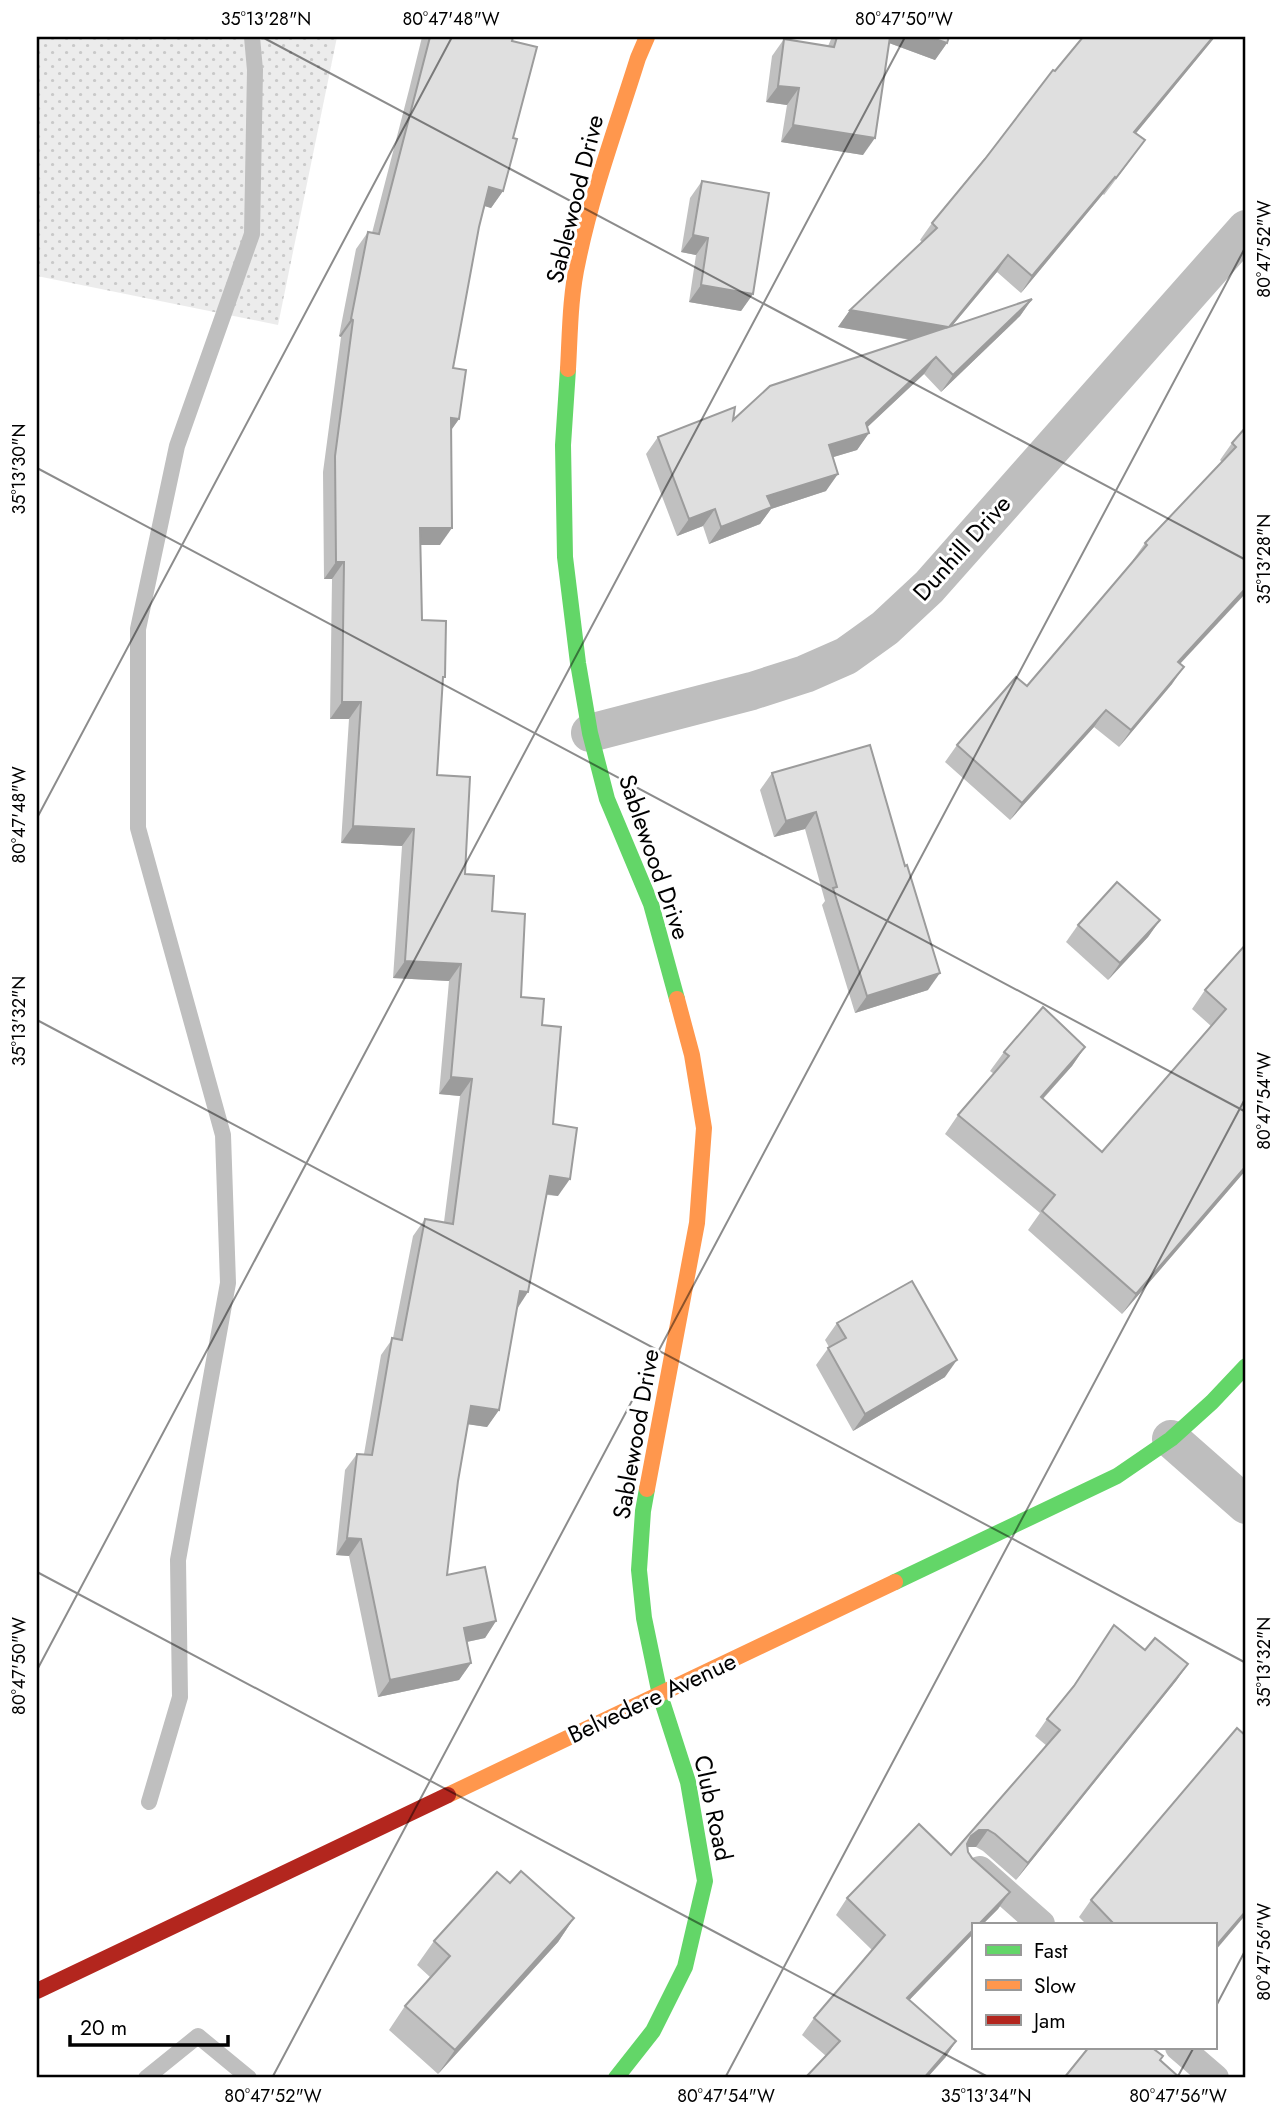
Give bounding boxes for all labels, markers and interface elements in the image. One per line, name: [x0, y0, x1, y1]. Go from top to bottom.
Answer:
text: 35°13'28"N: [221, 6, 311, 32]
text: 80°47'48"W: [402, 6, 500, 32]
text: 80°47'50"W: [855, 6, 953, 32]
street label: Sablewood Drive: [537, 111, 612, 287]
text: 80°47'52"W: [1251, 200, 1277, 298]
text: 35°13'30"N: [6, 424, 32, 515]
street label: Dunhill Drive: [904, 487, 1019, 608]
text: 35°13'28"N: [1251, 514, 1277, 604]
text: 80°47'48"W: [6, 766, 32, 864]
street label: Sablewood Drive: [610, 770, 699, 944]
text: 35°13'32"N: [6, 976, 32, 1066]
text: 80°47'54"W: [1251, 1052, 1277, 1150]
street label: Sablewood Drive: [603, 1346, 668, 1522]
text: 80°47'50"W: [6, 1617, 32, 1715]
text: 35°13'32"N: [1251, 1617, 1277, 1707]
street label: Belvedere Avenue: [562, 1643, 742, 1752]
street label: Club Road: [685, 1752, 742, 1864]
text: 80°47'56"W: [1251, 1903, 1277, 2001]
legend: [972, 1923, 1216, 2048]
text: Fast: [1034, 1936, 1067, 1966]
text: Slow: [1034, 1971, 1076, 2001]
scale bar: [70, 2003, 228, 2047]
text: Jam: [1031, 2006, 1066, 2036]
text: 20 m: [80, 2013, 127, 2043]
text: 80°47'52"W: [224, 2083, 322, 2109]
text: 80°47'54"W: [677, 2083, 775, 2109]
text: 35°13'34"N: [941, 2083, 1031, 2109]
text: 80°47'56"W: [1129, 2083, 1227, 2109]

